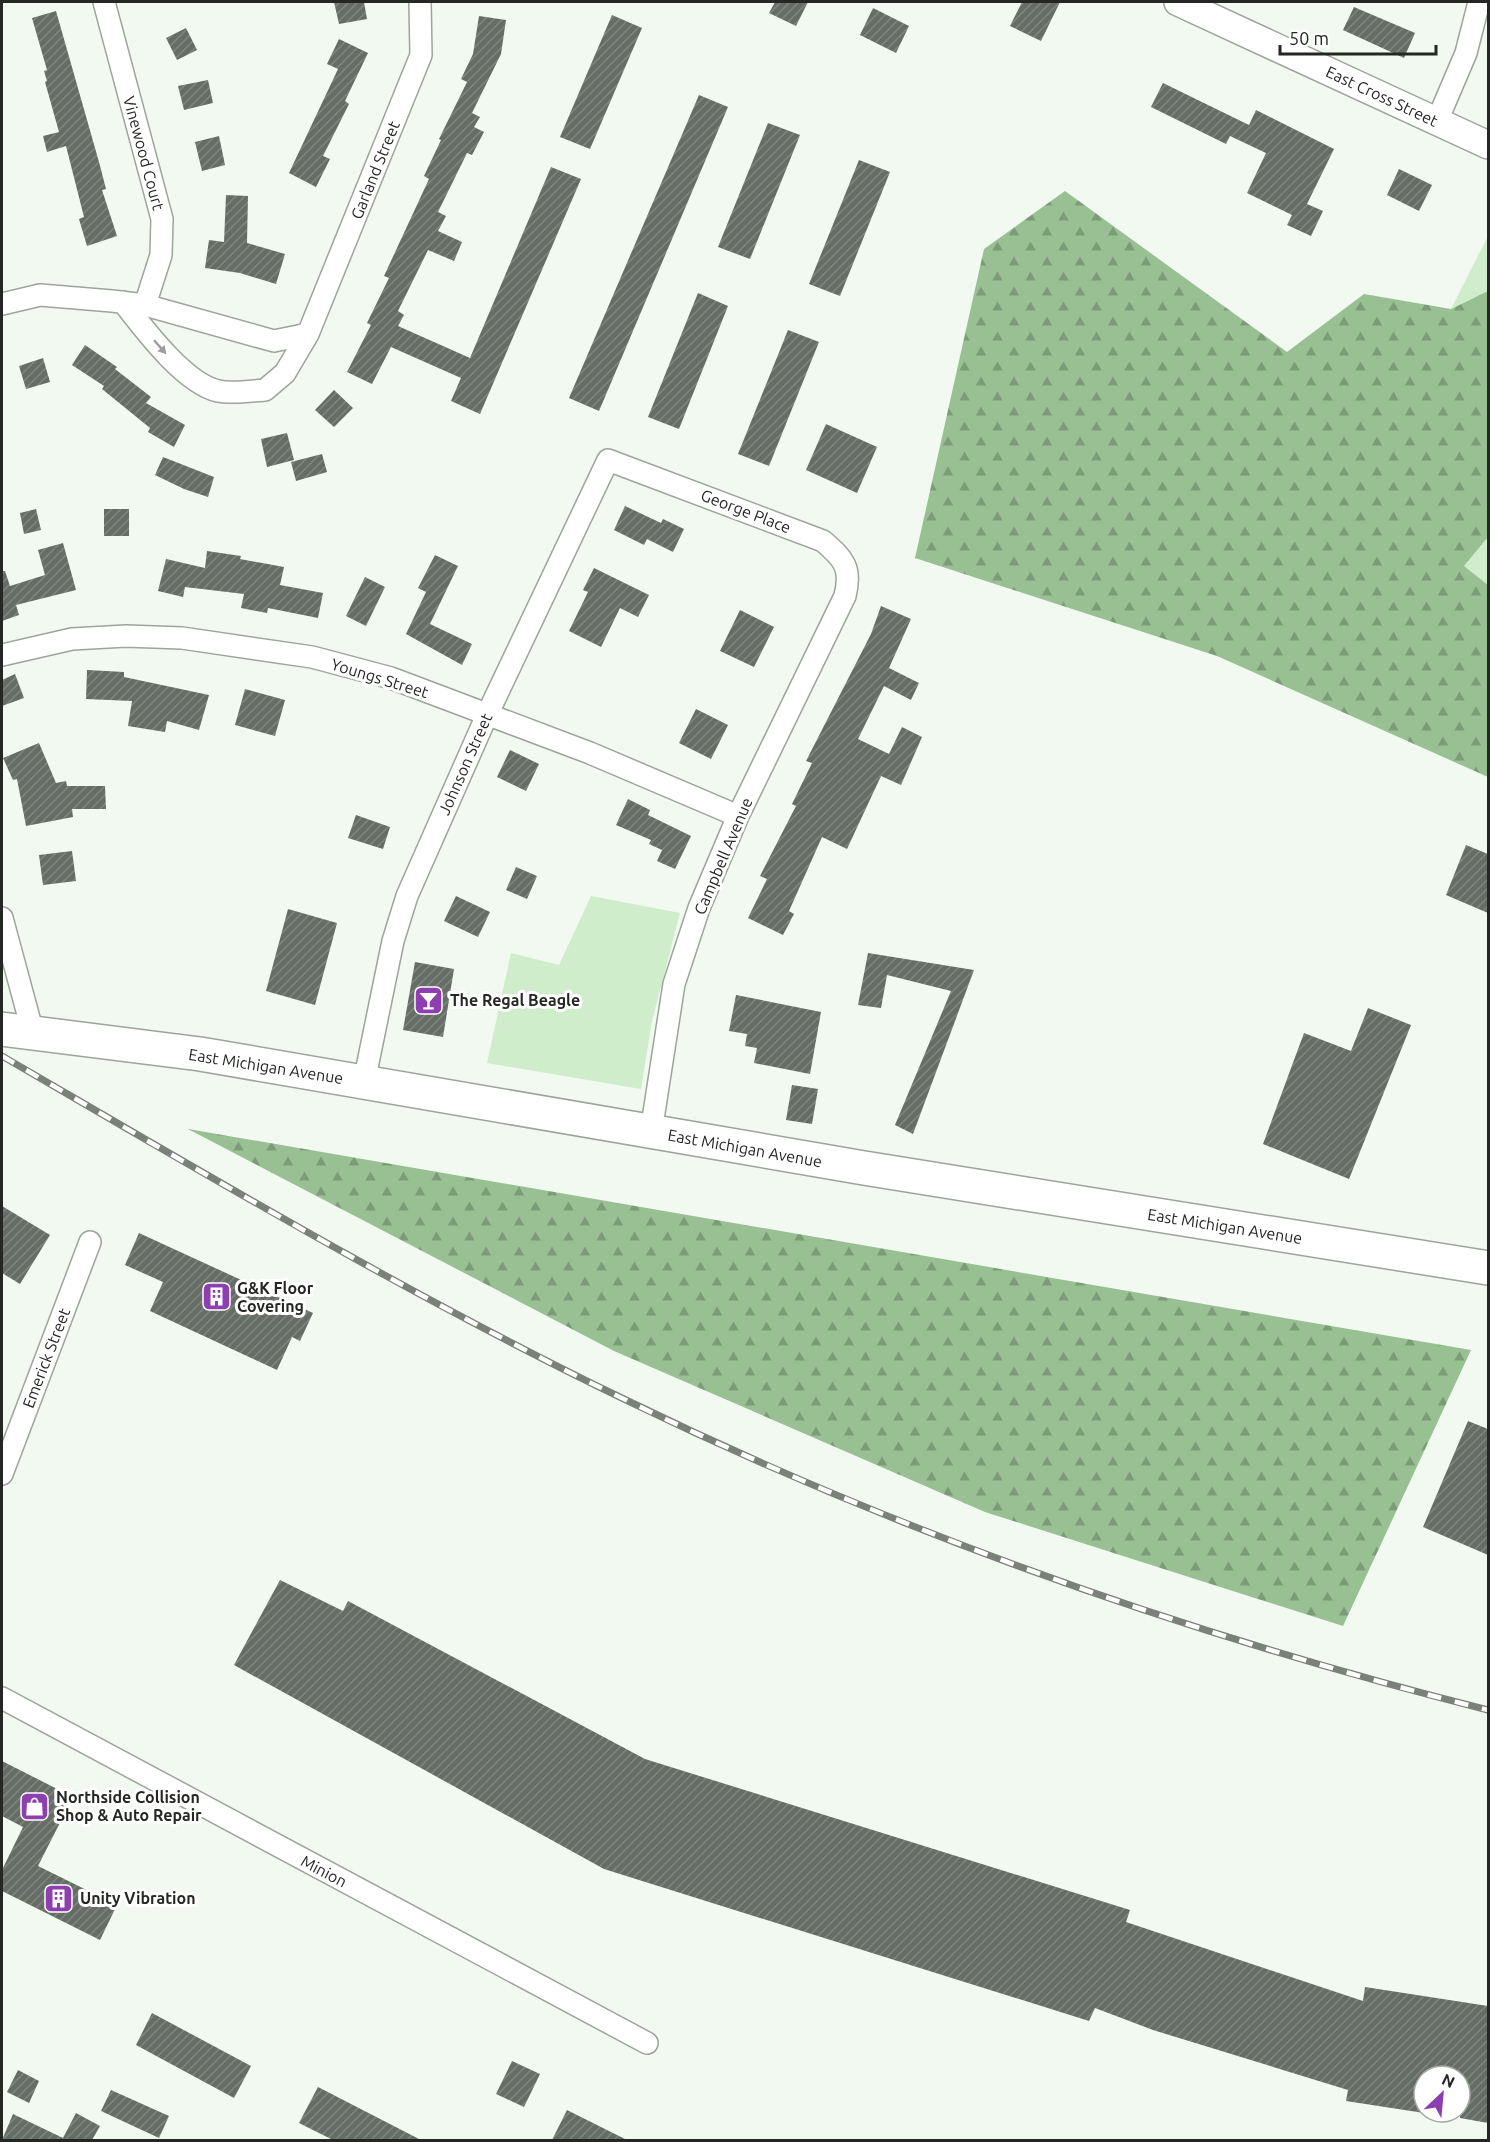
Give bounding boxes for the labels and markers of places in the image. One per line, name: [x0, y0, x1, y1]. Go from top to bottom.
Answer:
bar icon: The Regal Beagle: [413, 984, 445, 1016]
place label: The Regal Beagle: [450, 991, 580, 1009]
place label: G&K Floor Covering: [237, 1279, 314, 1315]
building icon: G&K Floor Covering: [200, 1281, 232, 1313]
place label: Northside Collision Shop & Auto Repair: [56, 1788, 202, 1824]
shop icon: Northside Collision Shop & Auto Repair: [19, 1790, 51, 1822]
building icon: Unity Vibration: [43, 1882, 75, 1914]
place label: Unity Vibration: [80, 1889, 196, 1907]

